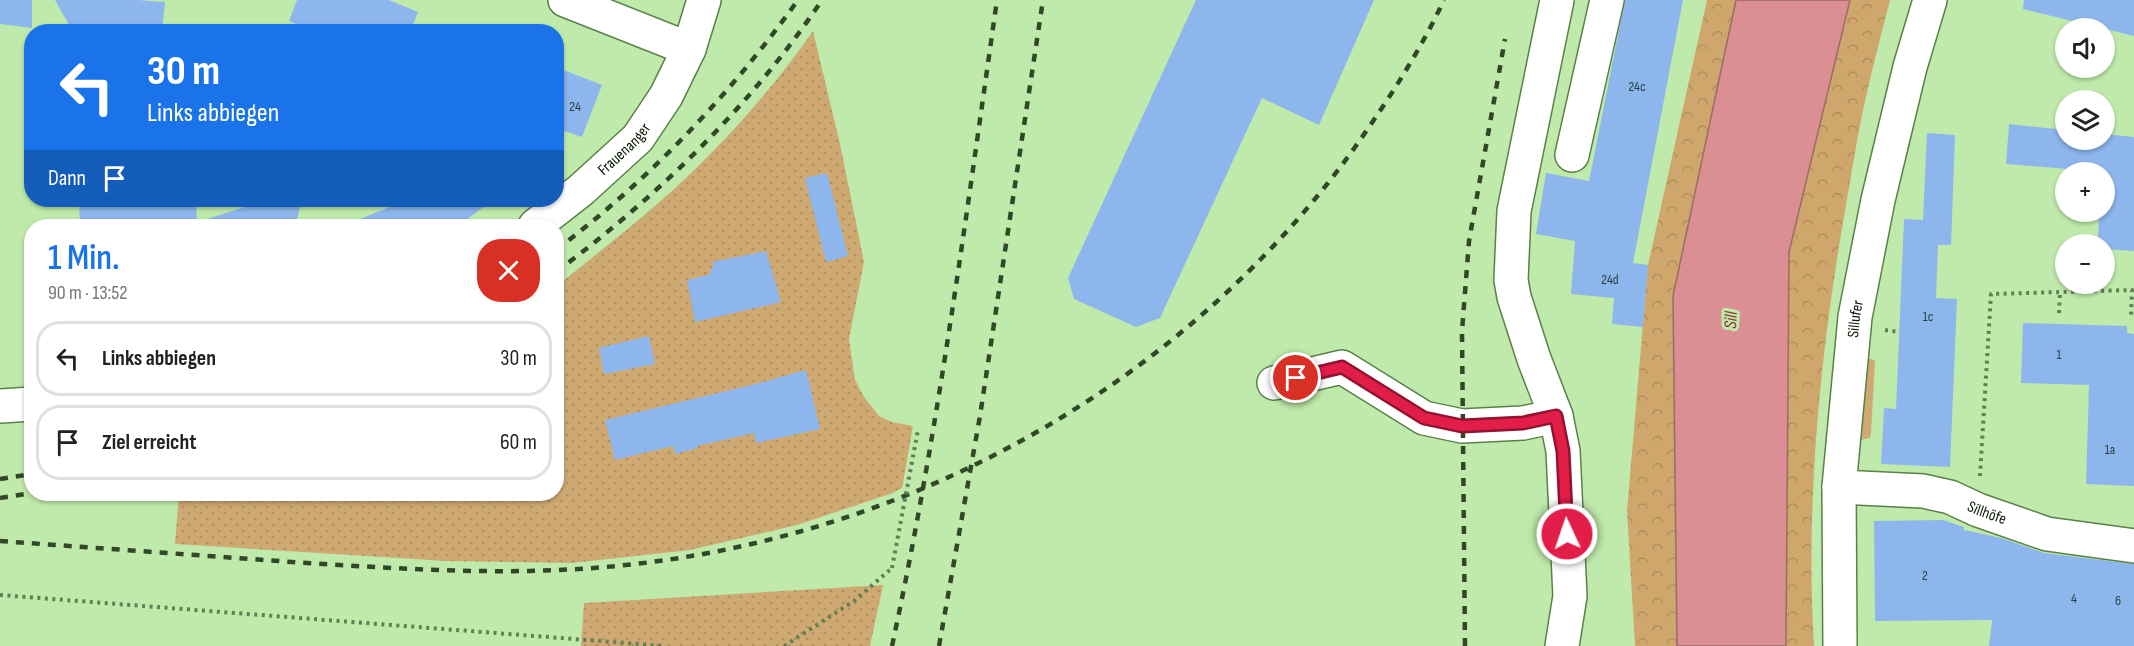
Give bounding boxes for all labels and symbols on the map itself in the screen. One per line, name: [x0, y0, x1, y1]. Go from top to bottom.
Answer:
house number: 24c: [1628, 78, 1646, 95]
house number: 24: [569, 98, 581, 115]
street label: Frauenanger: [594, 119, 655, 179]
house number: 24d: [1601, 271, 1619, 288]
street label: Sillufer: [1844, 298, 1868, 338]
house number: 1c: [1923, 308, 1933, 325]
water label: Sill: [1720, 310, 1742, 329]
house number: 1: [2057, 346, 2062, 363]
pin: [1270, 352, 1321, 403]
house number: 1a: [2105, 441, 2115, 458]
street label: Sillhöfe: [1964, 497, 2009, 529]
position arrow: [1535, 502, 1599, 566]
house number: 2: [1922, 567, 1928, 584]
house number: 4: [2071, 590, 2077, 607]
house number: 6: [2115, 592, 2121, 609]

